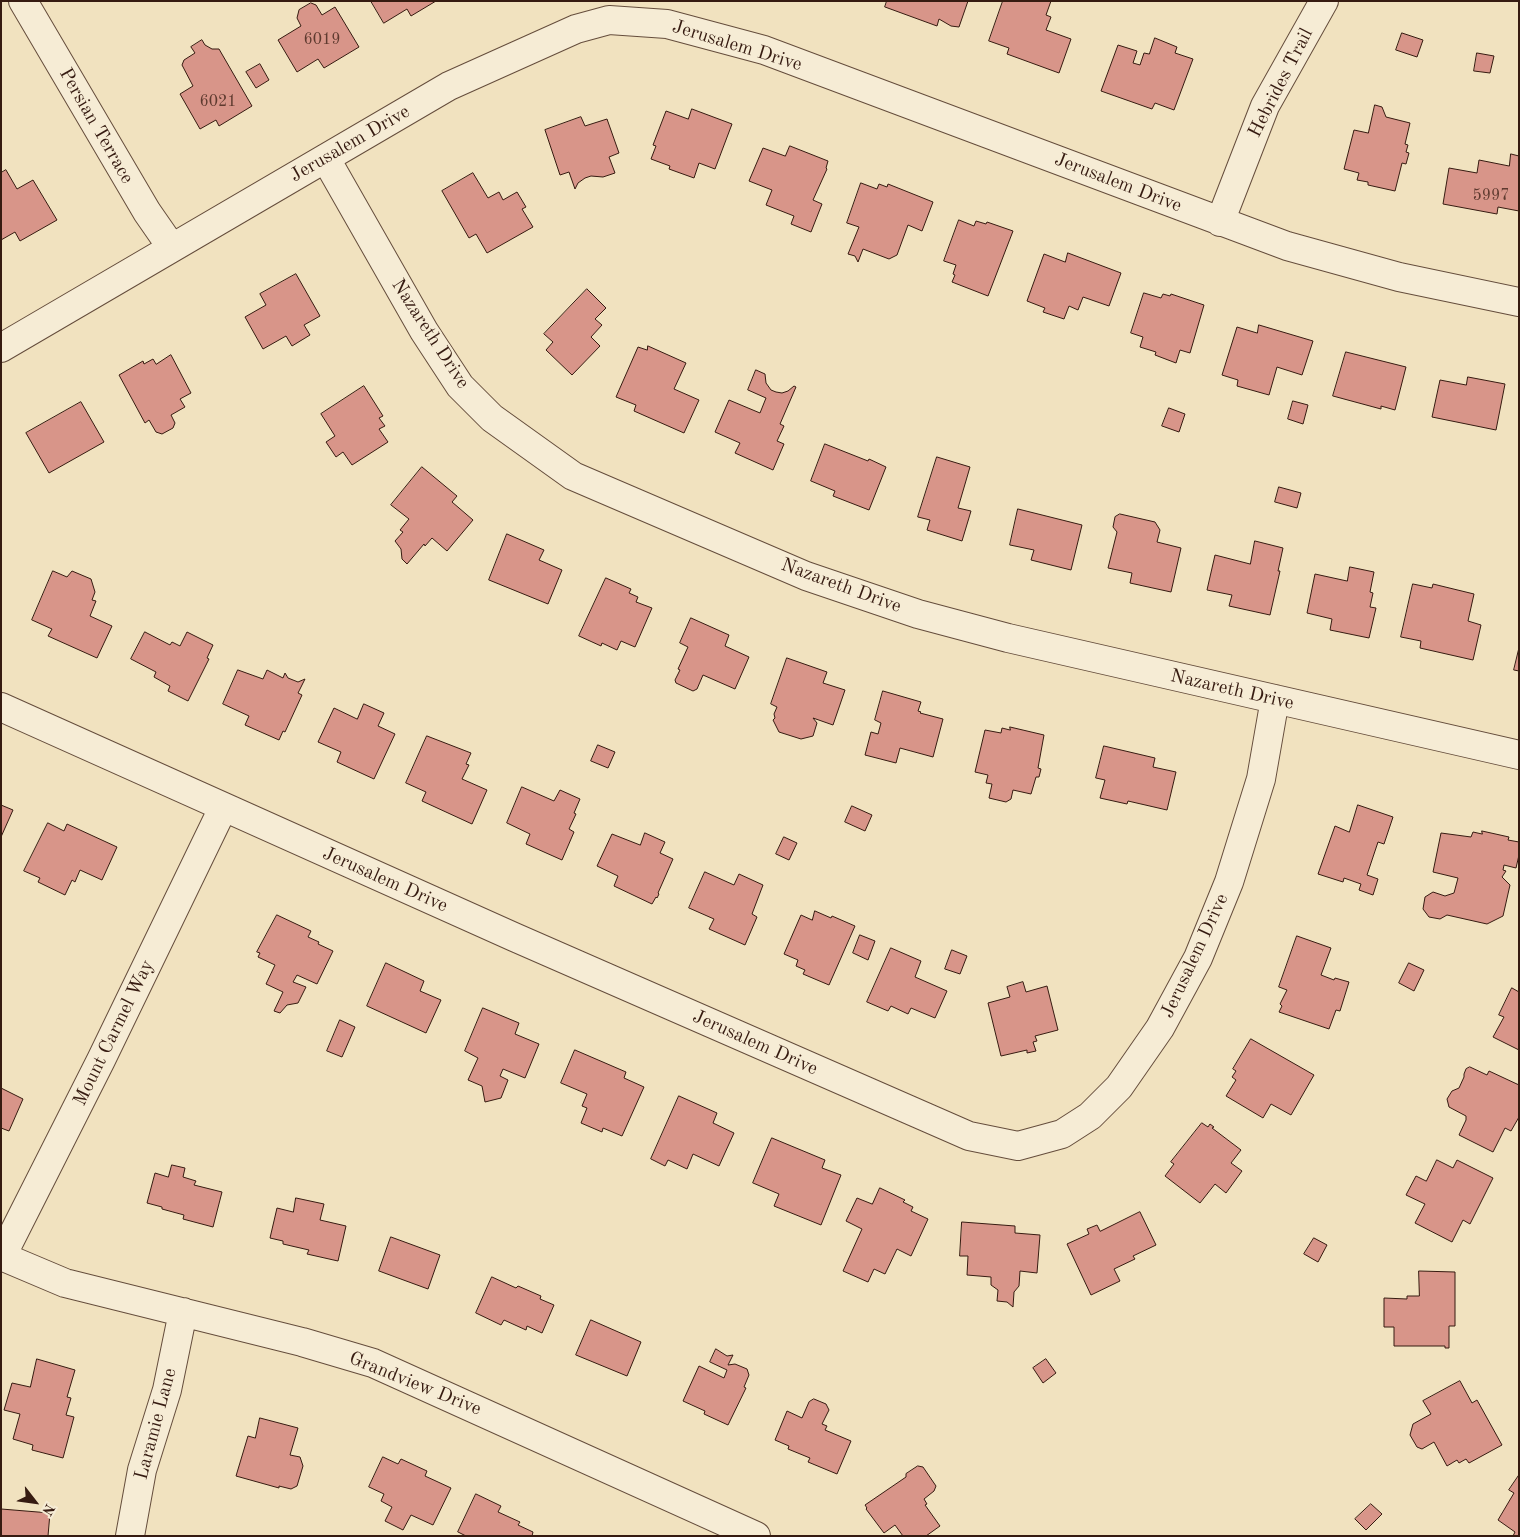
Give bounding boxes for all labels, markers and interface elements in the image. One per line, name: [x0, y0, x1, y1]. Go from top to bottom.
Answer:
street label: Jerusalem Drive: [669, 15, 805, 77]
street label: Hebrides Trail: [1244, 25, 1318, 141]
house number: 6019: [303, 30, 341, 50]
street label: Persian Terrace: [54, 64, 138, 188]
house number: 6021: [199, 92, 237, 112]
street label: Jerusalem Drive: [286, 101, 414, 187]
street label: Jerusalem Drive: [1051, 148, 1185, 218]
house number: 5997: [1472, 186, 1510, 206]
street label: Nazareth Drive: [386, 275, 474, 393]
street label: Nazareth Drive: [778, 554, 904, 618]
street label: Nazareth Drive: [1168, 665, 1296, 715]
street label: Jerusalem Drive: [319, 842, 451, 918]
street label: Jerusalem Drive: [1156, 890, 1234, 1022]
street label: Mount Carmel Way: [69, 956, 159, 1110]
street label: Jerusalem Drive: [689, 1005, 821, 1081]
street label: Grandview Drive: [346, 1347, 484, 1421]
street label: Laramie Lane: [130, 1366, 182, 1482]
north arrow: [10, 1477, 60, 1527]
text: N: [39, 1501, 57, 1518]

